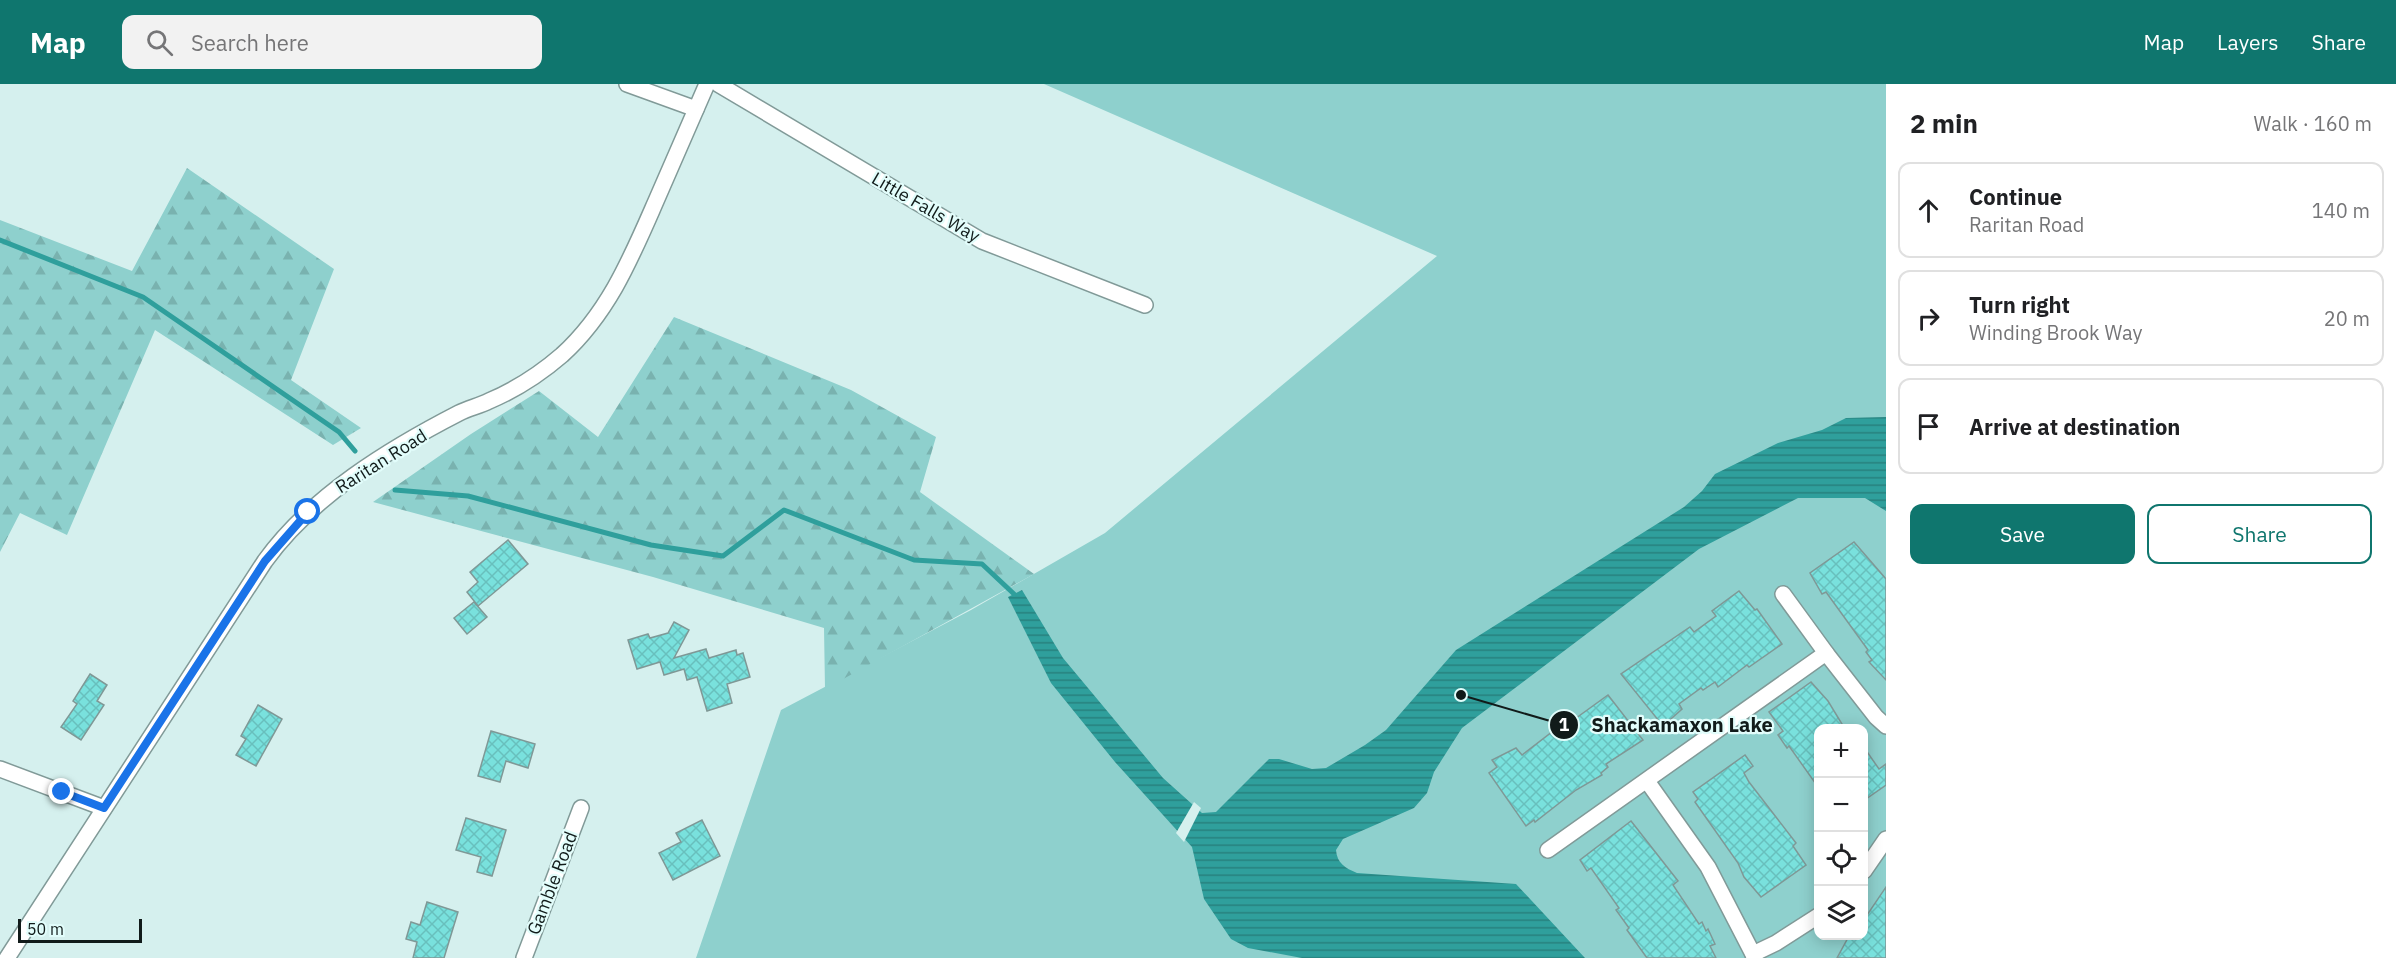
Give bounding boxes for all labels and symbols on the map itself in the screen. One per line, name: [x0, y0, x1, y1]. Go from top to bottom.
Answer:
street label: Little Falls Way: [868, 167, 984, 247]
street label: Raritan Road: [331, 424, 431, 498]
route start: [294, 498, 320, 524]
callout: Shackamaxon Lake: [1549, 706, 1785, 744]
text: Shackamaxon Lake: [1591, 711, 1773, 738]
text: 1: [1559, 713, 1570, 736]
route end: [48, 778, 74, 804]
street label: Gamble Road: [522, 828, 582, 938]
scale bar: [18, 916, 142, 944]

